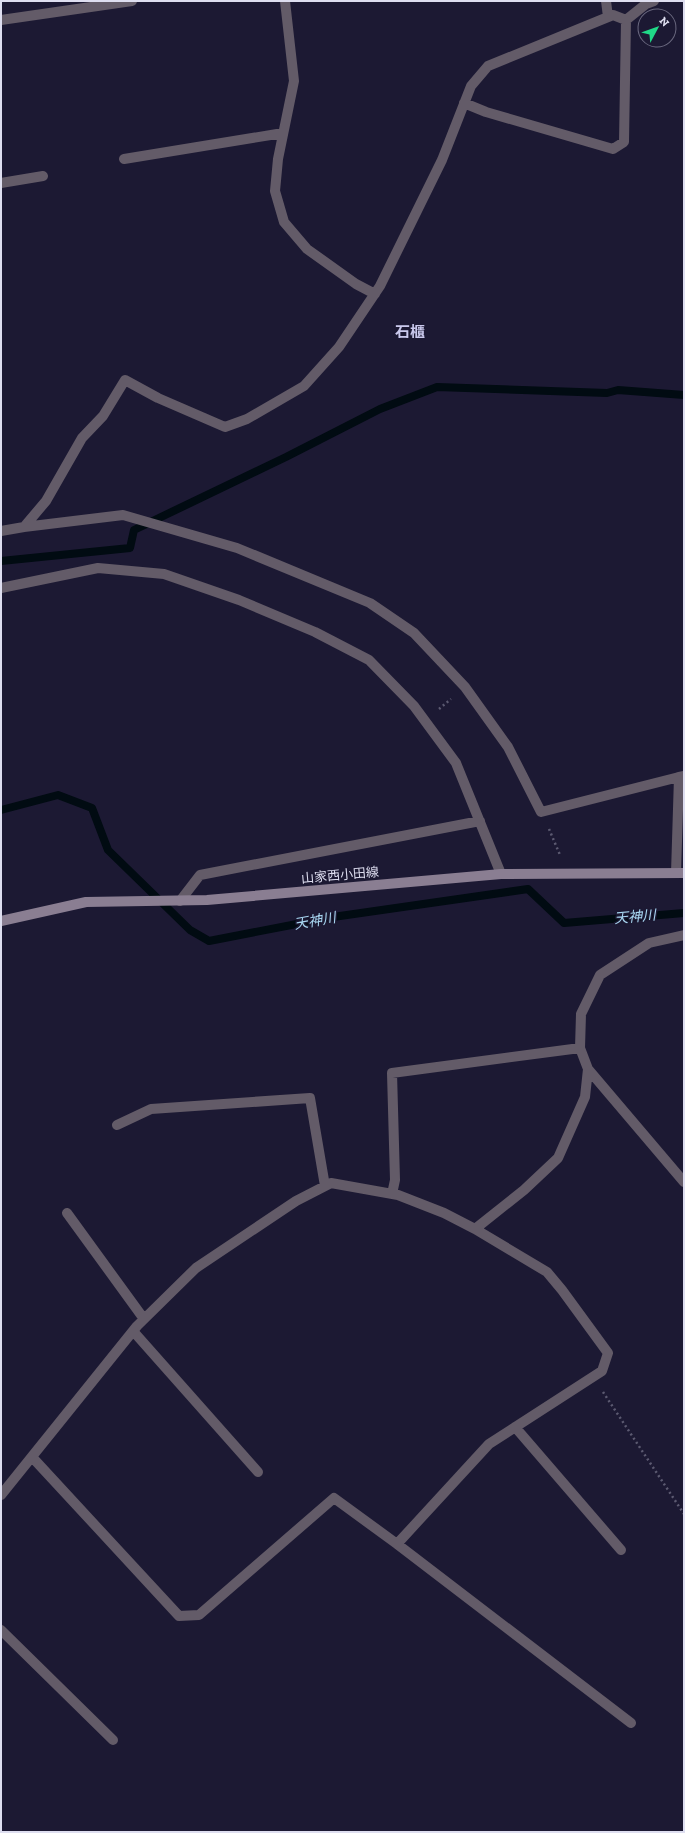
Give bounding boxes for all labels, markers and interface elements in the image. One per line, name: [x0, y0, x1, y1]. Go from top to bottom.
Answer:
north arrow: [637, 8, 677, 48]
text: N: [657, 14, 672, 30]
district label: 石櫃: [395, 323, 425, 341]
street label: 山家西小田線: [300, 864, 380, 886]
water label: 天神川: [613, 907, 659, 927]
water label: 天神川: [293, 909, 339, 933]

